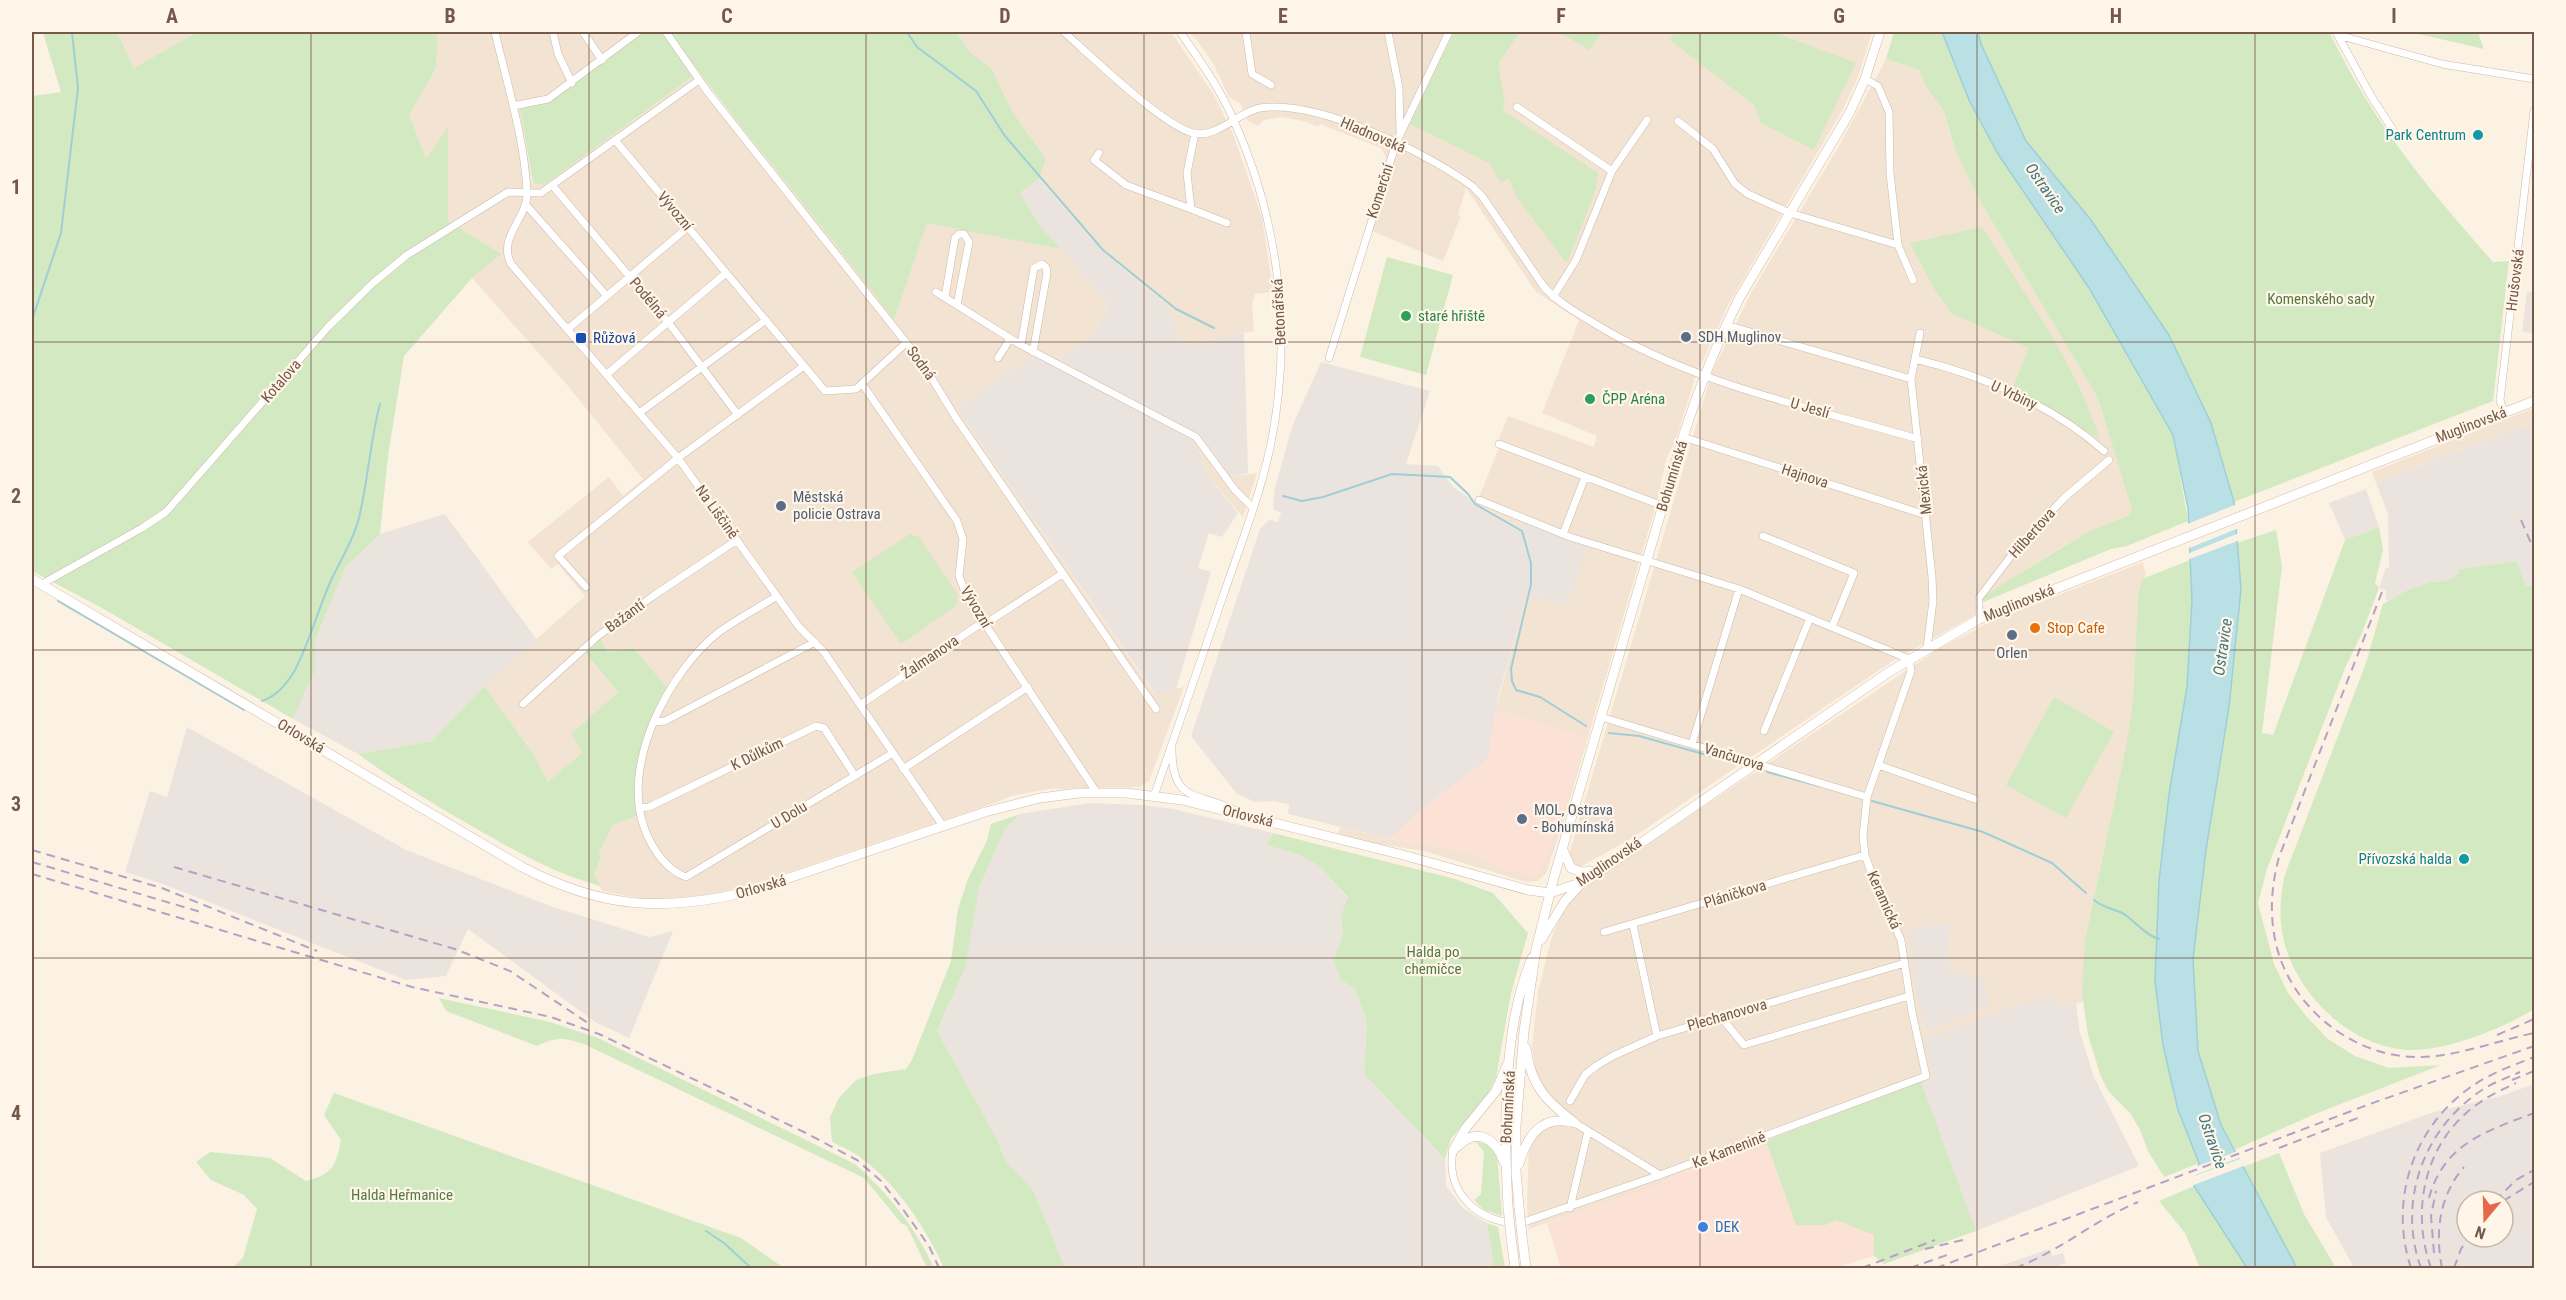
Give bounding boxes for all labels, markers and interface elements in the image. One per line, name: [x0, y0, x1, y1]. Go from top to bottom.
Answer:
text: A: [166, 4, 178, 28]
text: B: [444, 4, 456, 28]
text: C: [721, 4, 733, 28]
text: D: [999, 4, 1011, 28]
text: E: [1278, 4, 1288, 28]
text: F: [1556, 4, 1566, 28]
text: G: [1833, 4, 1845, 28]
text: H: [2110, 4, 2122, 28]
text: I: [2391, 4, 2397, 28]
street label: Hladnovská: [1338, 113, 1408, 157]
place label: Park Centrum: [2385, 126, 2466, 144]
marker: Park Centrum: [2471, 128, 2485, 142]
water label: Ostravice: [2021, 159, 2070, 217]
street label: Komerční: [1363, 160, 1398, 220]
text: 1: [11, 175, 21, 199]
street label: Vývozní: [653, 188, 698, 235]
street label: Hrušovská: [2502, 248, 2528, 312]
street label: Podélná: [626, 274, 670, 322]
street label: Betonářská: [1268, 278, 1290, 346]
park label: Komenského sady: [2267, 290, 2375, 308]
place label: staré hřiště: [1418, 307, 1485, 325]
marker: staré hřiště: [1399, 309, 1413, 323]
place label: SDH Muglinov: [1698, 328, 1782, 346]
place label: Růžová: [593, 329, 636, 347]
marker: SDH Muglinov: [1679, 330, 1693, 344]
marker: Růžová: [574, 331, 588, 345]
street label: Sodná: [903, 343, 939, 383]
street label: Kotalova: [257, 356, 305, 406]
street label: U Vrbiny: [1988, 376, 2040, 414]
place label: ČPP Aréna: [1602, 390, 1665, 408]
marker: ČPP Aréna: [1583, 392, 1597, 406]
street label: U Jeslí: [1788, 394, 1833, 423]
street label: Muglinovská: [2433, 403, 2509, 447]
street label: Bohumínská: [1653, 438, 1691, 514]
street label: Hajnova: [1779, 460, 1831, 492]
street label: Mexická: [1912, 465, 1936, 515]
street label: Na Liščině: [691, 482, 743, 542]
text: 2: [11, 484, 21, 508]
place label: Městská policie Ostrava: [793, 488, 881, 523]
marker: Městská policie Ostrava: [774, 499, 788, 513]
street label: Hilbertova: [2005, 504, 2059, 562]
street label: Muglinovská: [1981, 581, 2057, 625]
street label: Vývozní: [957, 583, 996, 632]
street label: Bažantí: [602, 595, 649, 636]
water label: Ostravice: [2209, 617, 2236, 677]
place label: Stop Cafe: [2047, 619, 2105, 637]
marker: Stop Cafe: [2028, 621, 2042, 635]
marker: Orlen: [2005, 628, 2019, 642]
street label: Žalmanova: [898, 631, 962, 683]
place label: Orlen: [1996, 644, 2028, 662]
street label: Orlovská: [274, 715, 328, 757]
street label: K Důlkům: [728, 734, 786, 774]
street label: Vančurova: [1702, 739, 1766, 775]
text: 3: [11, 792, 21, 816]
street label: U Dolu: [768, 797, 810, 833]
street label: Orlovská: [1221, 801, 1275, 831]
place label: MOL, Ostrava - Bohumínská: [1534, 801, 1614, 836]
marker: MOL, Ostrava - Bohumínská: [1515, 812, 1529, 826]
street label: Muglinovská: [1573, 834, 1645, 890]
place label: Přívozská halda: [2359, 850, 2452, 868]
marker: Přívozská halda: [2457, 852, 2471, 866]
street label: Keramická: [1863, 868, 1905, 932]
street label: Orlovská: [734, 871, 788, 903]
street label: Pláničkova: [1702, 876, 1768, 912]
park label: Halda po chemičce: [1405, 943, 1461, 978]
street label: Plechanovova: [1685, 995, 1769, 1035]
street label: Bohumínská: [1497, 1070, 1519, 1144]
text: 4: [11, 1101, 21, 1125]
water label: Ostravice: [2194, 1111, 2231, 1171]
street label: Ke Kamenině: [1690, 1128, 1768, 1172]
park label: Halda Heřmanice: [351, 1186, 453, 1204]
north arrow: [2455, 1189, 2515, 1249]
place label: DEK: [1715, 1218, 1740, 1236]
marker: DEK: [1696, 1220, 1710, 1234]
text: N: [2473, 1222, 2488, 1243]

